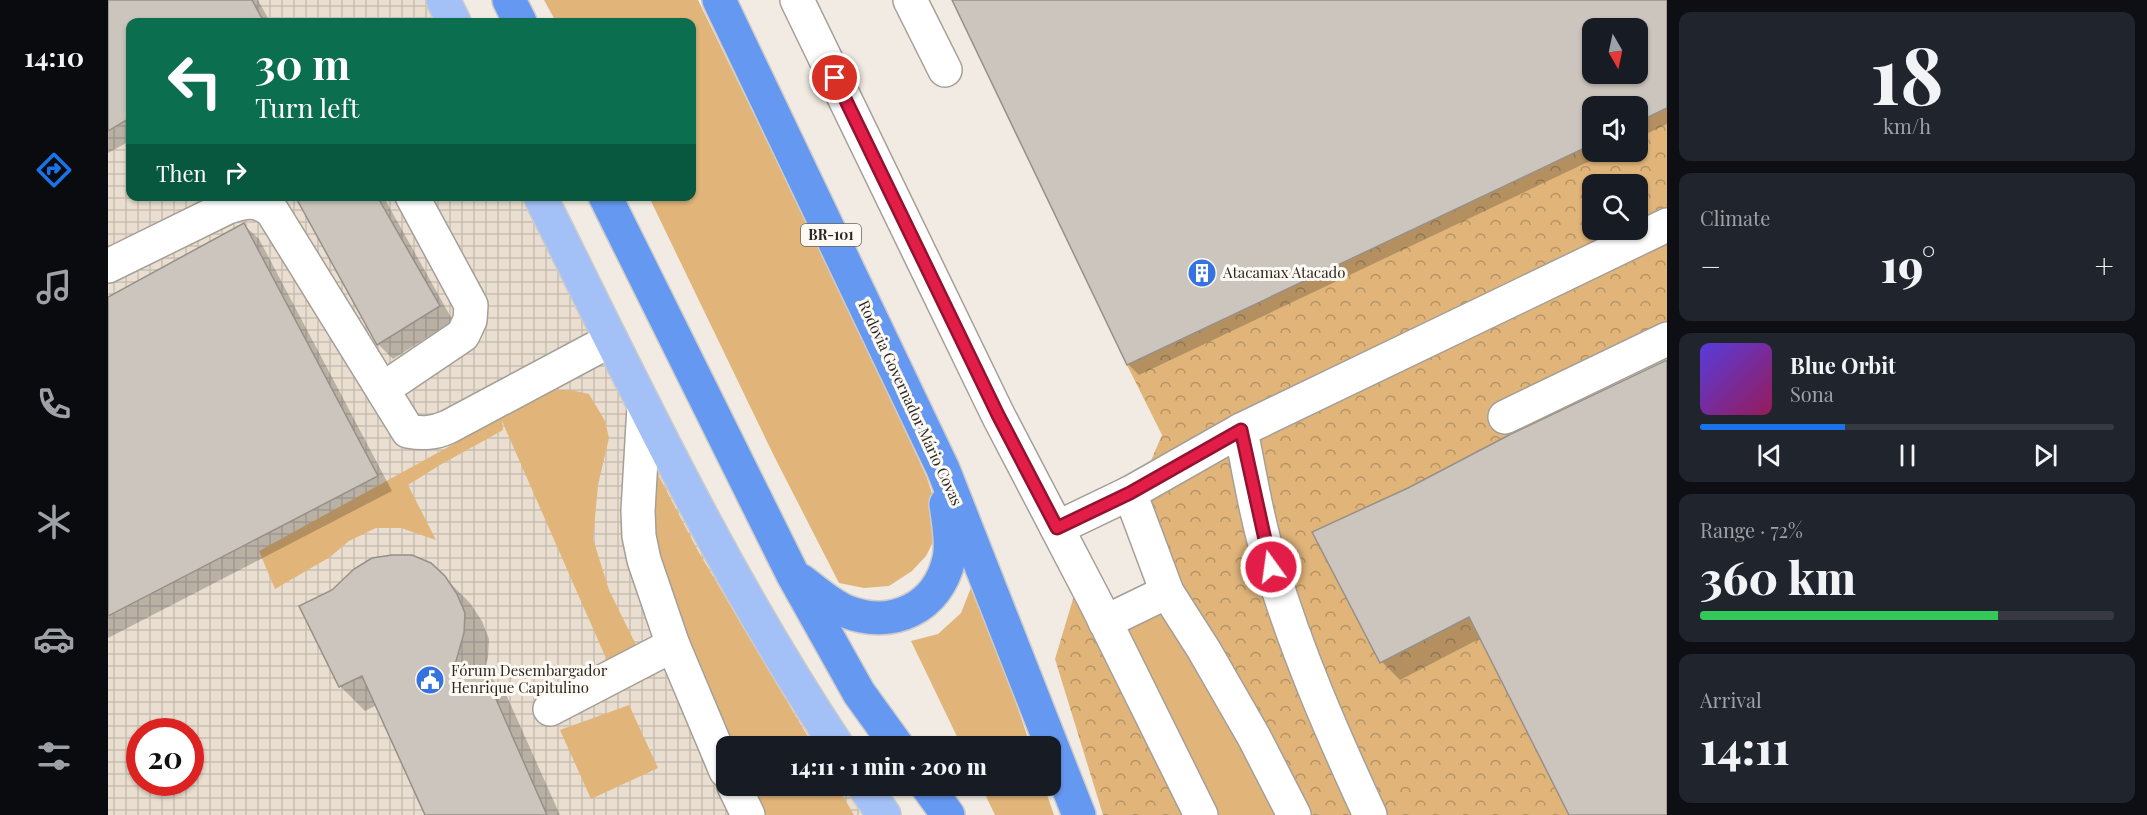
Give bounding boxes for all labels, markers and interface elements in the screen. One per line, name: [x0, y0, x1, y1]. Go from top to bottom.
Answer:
north arrow: [1582, 18, 1648, 84]
map controls: [1582, 18, 1648, 240]
text: 18: [1870, 21, 1944, 125]
text: 30 m: [255, 35, 350, 91]
text: 14:10: [24, 38, 84, 74]
icon: left: [156, 42, 234, 120]
pin: [809, 52, 860, 103]
icon: arrive: [818, 61, 851, 94]
text: Turn left: [255, 89, 359, 125]
button: sound: [1582, 96, 1648, 162]
text: km/h: [1883, 112, 1931, 139]
icon: directions: [33, 149, 75, 191]
icon: right: [219, 156, 252, 189]
text: Then: [156, 158, 207, 188]
button: search: [1582, 174, 1648, 240]
text: Climate: [1700, 204, 1770, 231]
road number: BR-101: [801, 224, 861, 246]
text: 19°: [1881, 234, 1935, 294]
text: −: [1700, 243, 1721, 287]
text: +: [2095, 243, 2114, 287]
building icon: Atacamax Atacado: [1186, 257, 1218, 289]
place label: Atacamax Atacado: [1222, 262, 1346, 282]
icon: music: [33, 266, 75, 308]
street label: Rodovia Governador Mário Covas: [854, 297, 967, 509]
text: Blue Orbit: [1790, 350, 1896, 380]
text: Sona: [1790, 380, 1834, 407]
icon: phone: [33, 383, 75, 425]
icon: previous: [1753, 439, 1786, 472]
icon: pause: [1891, 439, 1924, 472]
icon: next: [2029, 439, 2062, 472]
icon: climate: [33, 501, 75, 543]
text: Range · 72%: [1700, 516, 1803, 543]
position arrow: [1239, 535, 1303, 599]
text: 360 km: [1700, 546, 1856, 606]
icon: car: [33, 618, 75, 660]
place label: Fórum Desembargador Henrique Capitulino: [451, 660, 608, 697]
public building icon: Fórum Desembargador Henrique Capitulino: [414, 664, 446, 696]
text: Arrival: [1700, 686, 1762, 713]
text: 14:11: [1700, 716, 1790, 776]
speed limit sign: 20: [126, 718, 204, 796]
icon: filters: [33, 735, 75, 777]
text: 14:11 · 1 min · 200 m: [790, 751, 987, 781]

